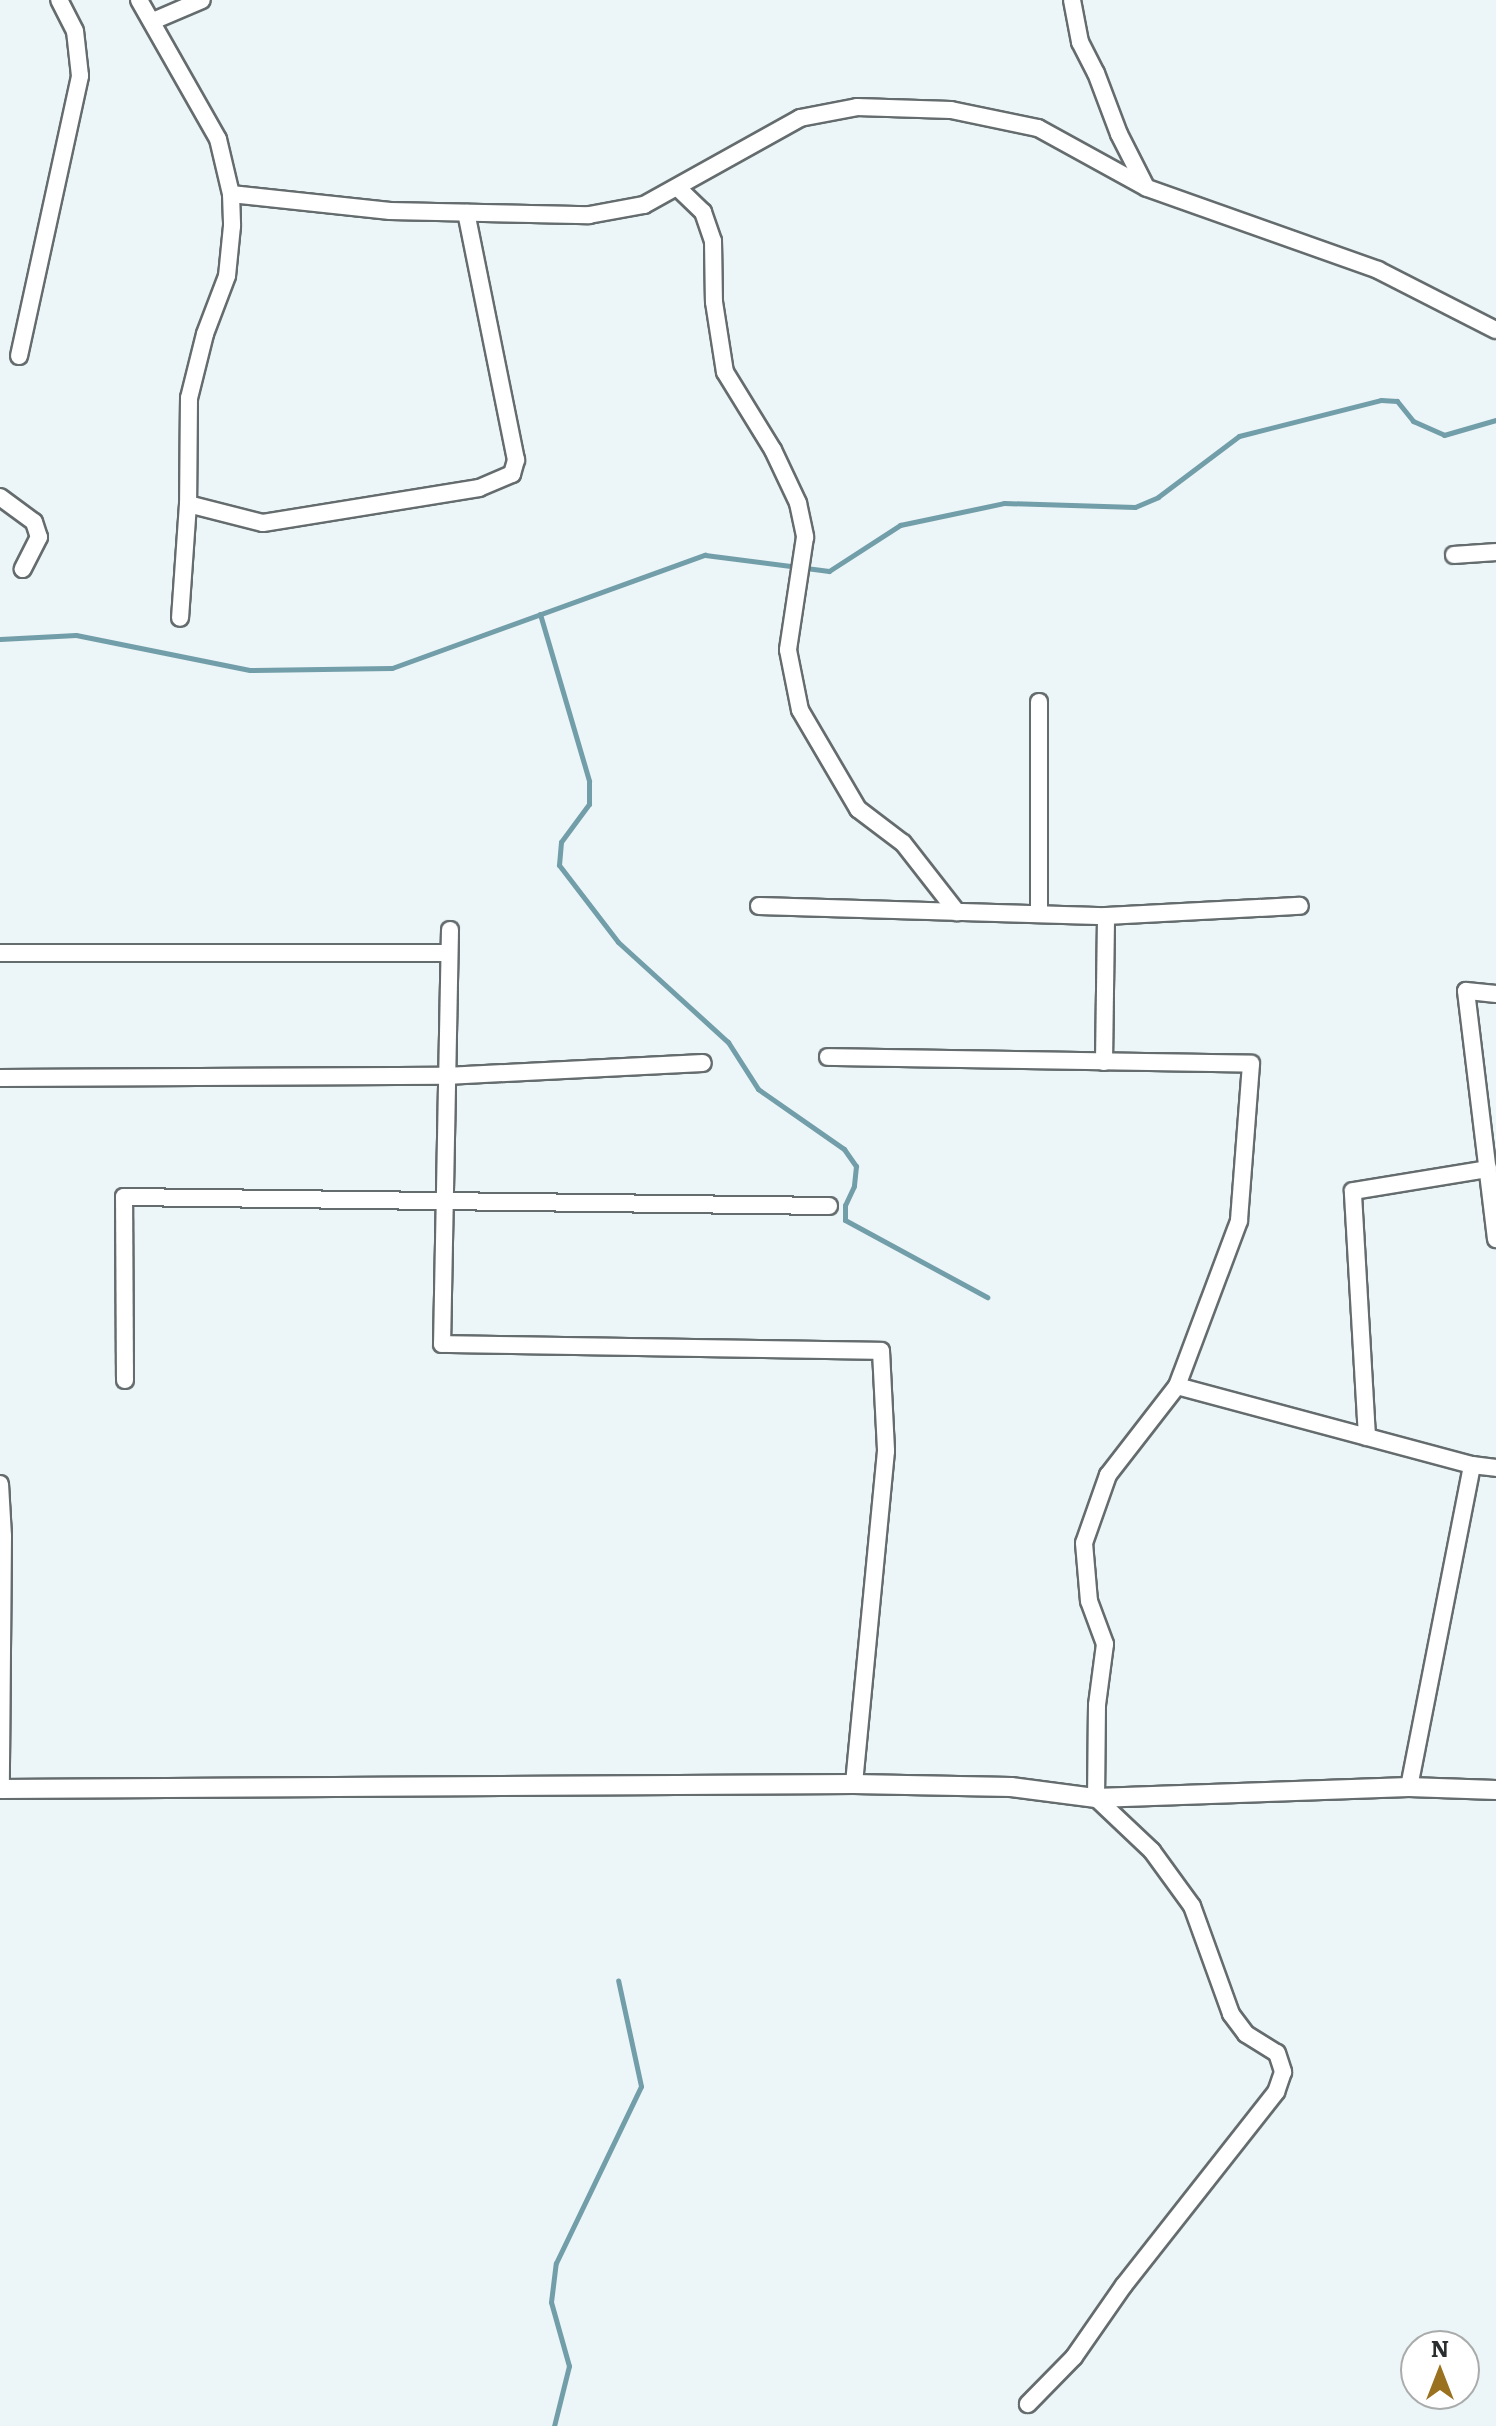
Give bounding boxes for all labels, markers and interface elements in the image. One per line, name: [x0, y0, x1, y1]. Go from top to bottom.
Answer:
north arrow: [1400, 2330, 1480, 2410]
text: N: [1431, 2331, 1449, 2364]

